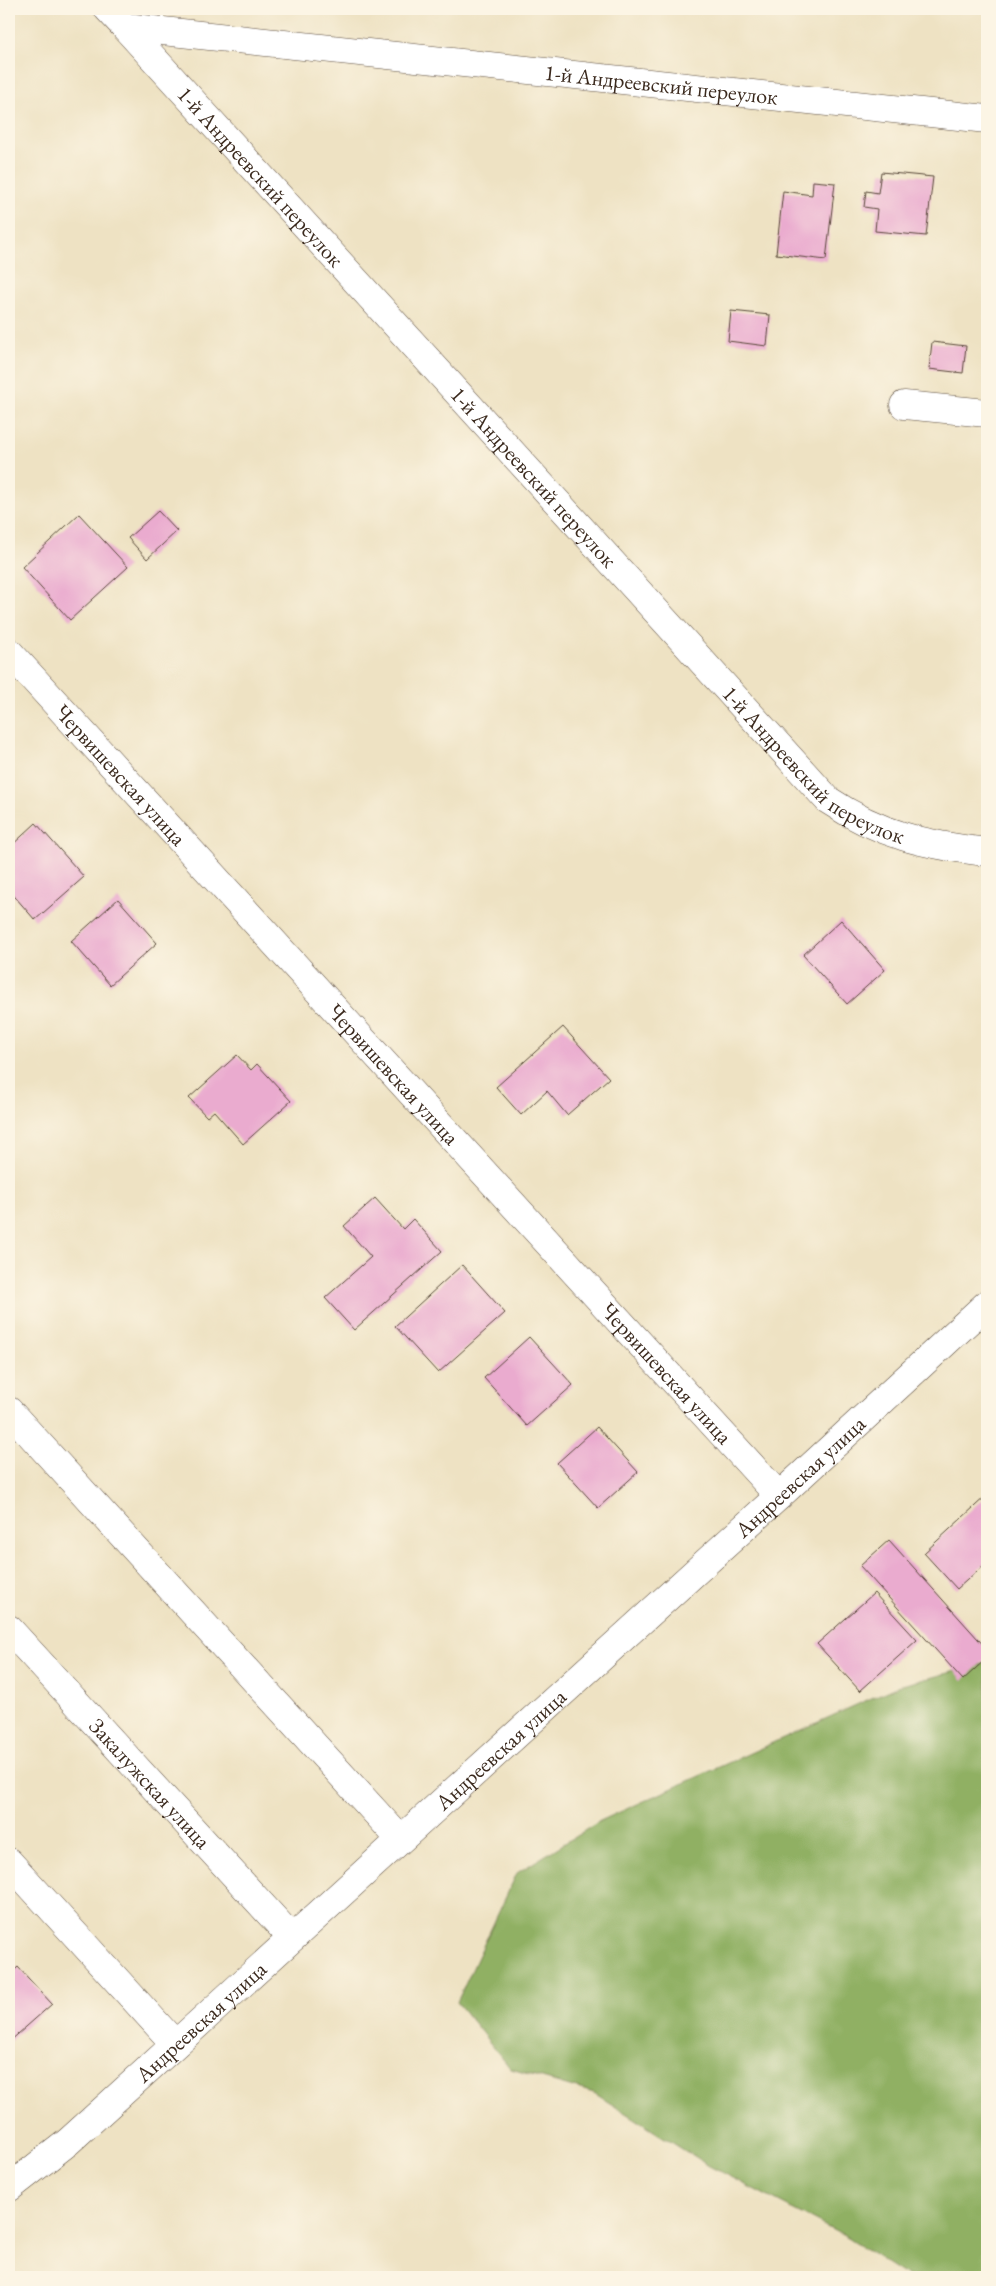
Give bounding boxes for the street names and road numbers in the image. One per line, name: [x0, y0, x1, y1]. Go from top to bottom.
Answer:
street label: 1-й Андреевский переулок: [543, 58, 780, 112]
street label: 1-й Андреевский переулок: [171, 80, 351, 274]
street label: 1-й Андреевский переулок: [444, 381, 624, 574]
street label: 1-й Андреевский переулок: [716, 679, 909, 851]
street label: Червишевская улица: [48, 698, 193, 852]
street label: Червишевская улица: [321, 997, 466, 1151]
street label: Червишевская улица: [594, 1296, 739, 1451]
street label: Андреевская улица: [728, 1409, 872, 1545]
street label: Андреевская улица: [428, 1682, 573, 1817]
street label: Закалужская улица: [83, 1712, 217, 1855]
street label: Андреевская улица: [128, 1955, 273, 2090]

